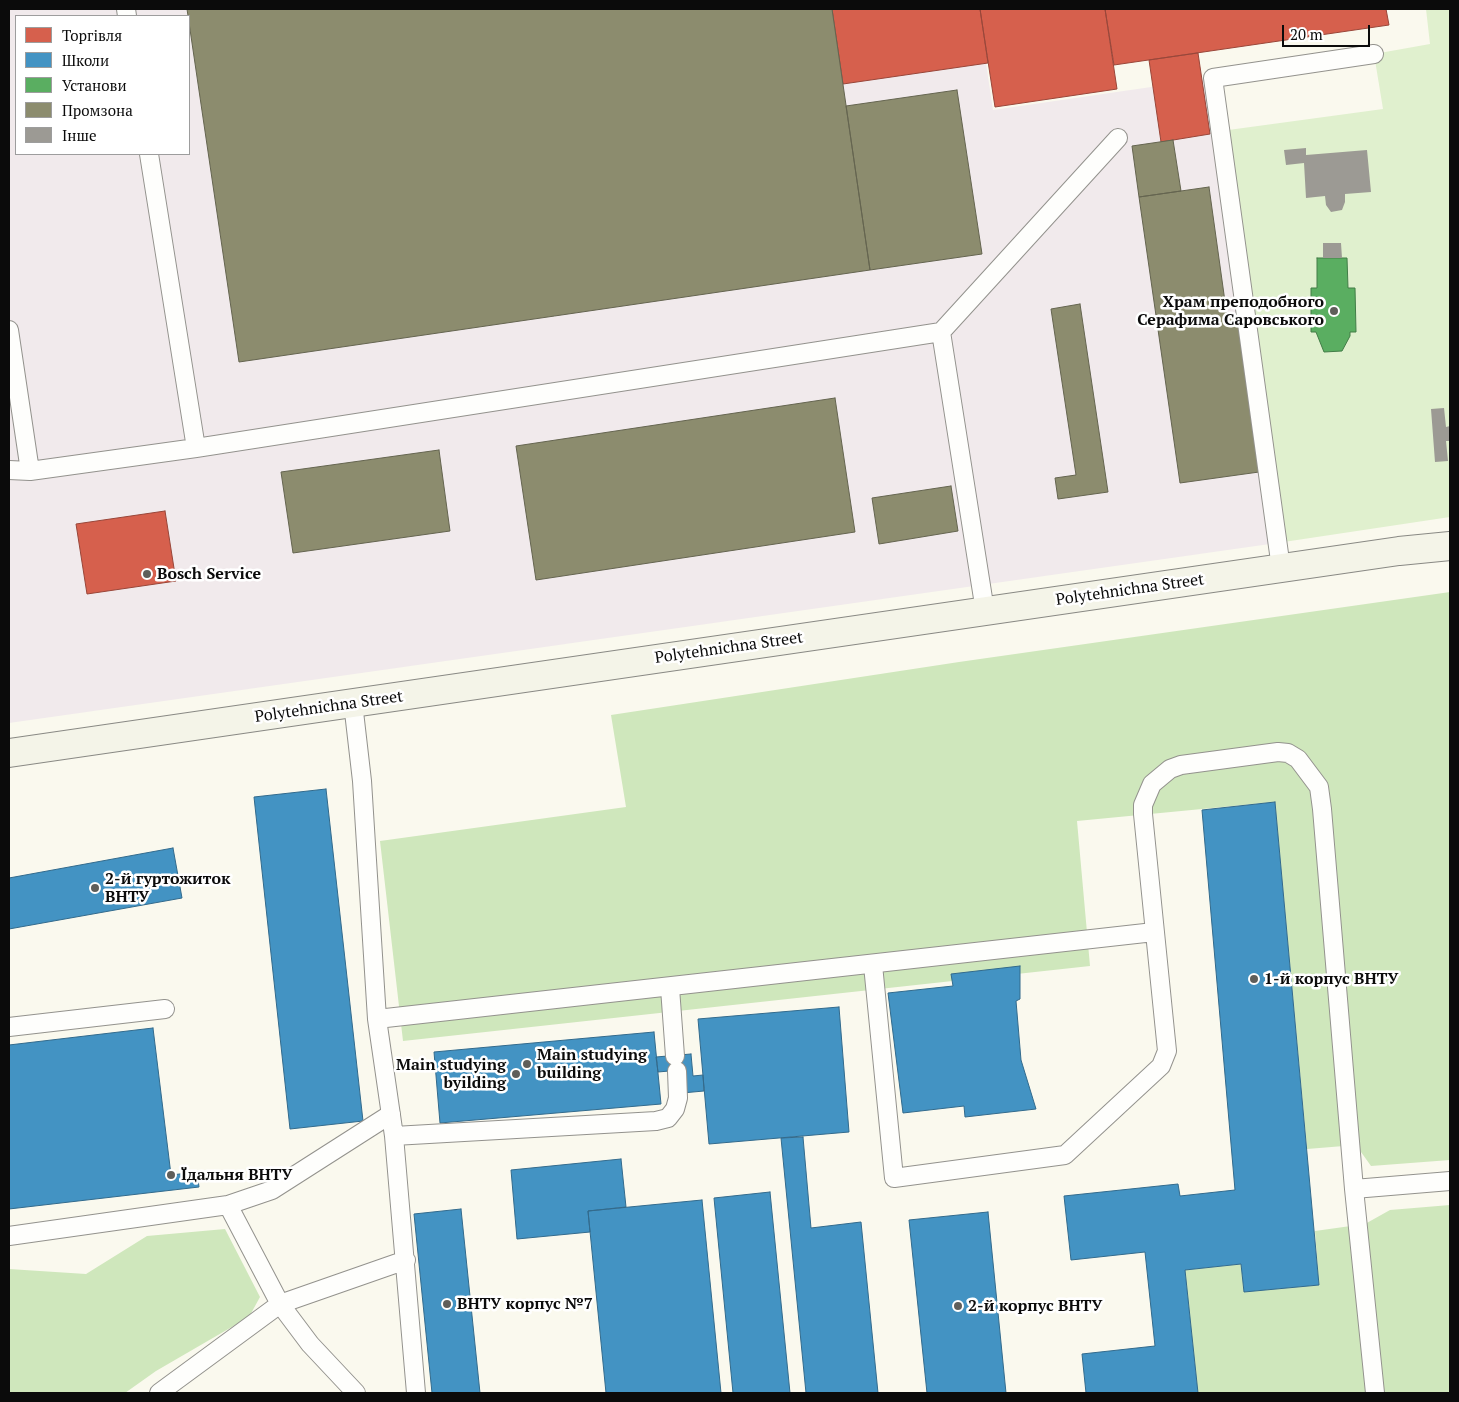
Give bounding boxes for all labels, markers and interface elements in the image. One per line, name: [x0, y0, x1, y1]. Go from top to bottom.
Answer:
legend: [15, 15, 190, 155]
scale bar: [1284, 15, 1372, 47]
text: 20 m: [1290, 24, 1323, 44]
text: Торгівля: [62, 25, 122, 45]
text: Школи: [62, 50, 109, 70]
text: Установи: [62, 75, 127, 95]
text: Промзона: [62, 100, 133, 120]
text: Інше: [62, 125, 97, 145]
place label: Храм преподобного Серафима Саровського: [1137, 292, 1324, 330]
marker: Храм преподобного Серафима Саровського: [1328, 305, 1340, 317]
place label: Bosch Service: [157, 564, 261, 584]
marker: Bosch Service: [141, 568, 153, 580]
street label: Polytehnichna Street: [1055, 570, 1205, 610]
street label: Polytehnichna Street: [654, 628, 804, 668]
street label: Polytehnichna Street: [254, 687, 404, 727]
place label: 2-й гуртожиток ВНТУ: [105, 869, 230, 907]
marker: 2-й гуртожиток ВНТУ: [89, 882, 101, 894]
place label: 1-й корпус ВНТУ: [1264, 969, 1398, 989]
marker: 1-й корпус ВНТУ: [1248, 973, 1260, 985]
place label: Main studying building: [537, 1045, 647, 1083]
place label: Main studying byilding: [396, 1055, 506, 1093]
marker: Main studying building: [521, 1058, 533, 1070]
marker: Main studying byilding: [510, 1068, 522, 1080]
place label: Їдальня ВНТУ: [181, 1165, 292, 1185]
marker: Їдальня ВНТУ: [165, 1169, 177, 1181]
place label: ВНТУ корпус №7: [457, 1294, 593, 1314]
place label: 2-й корпус ВНТУ: [968, 1296, 1102, 1316]
marker: ВНТУ корпус №7: [441, 1298, 453, 1310]
marker: 2-й корпус ВНТУ: [952, 1300, 964, 1312]

